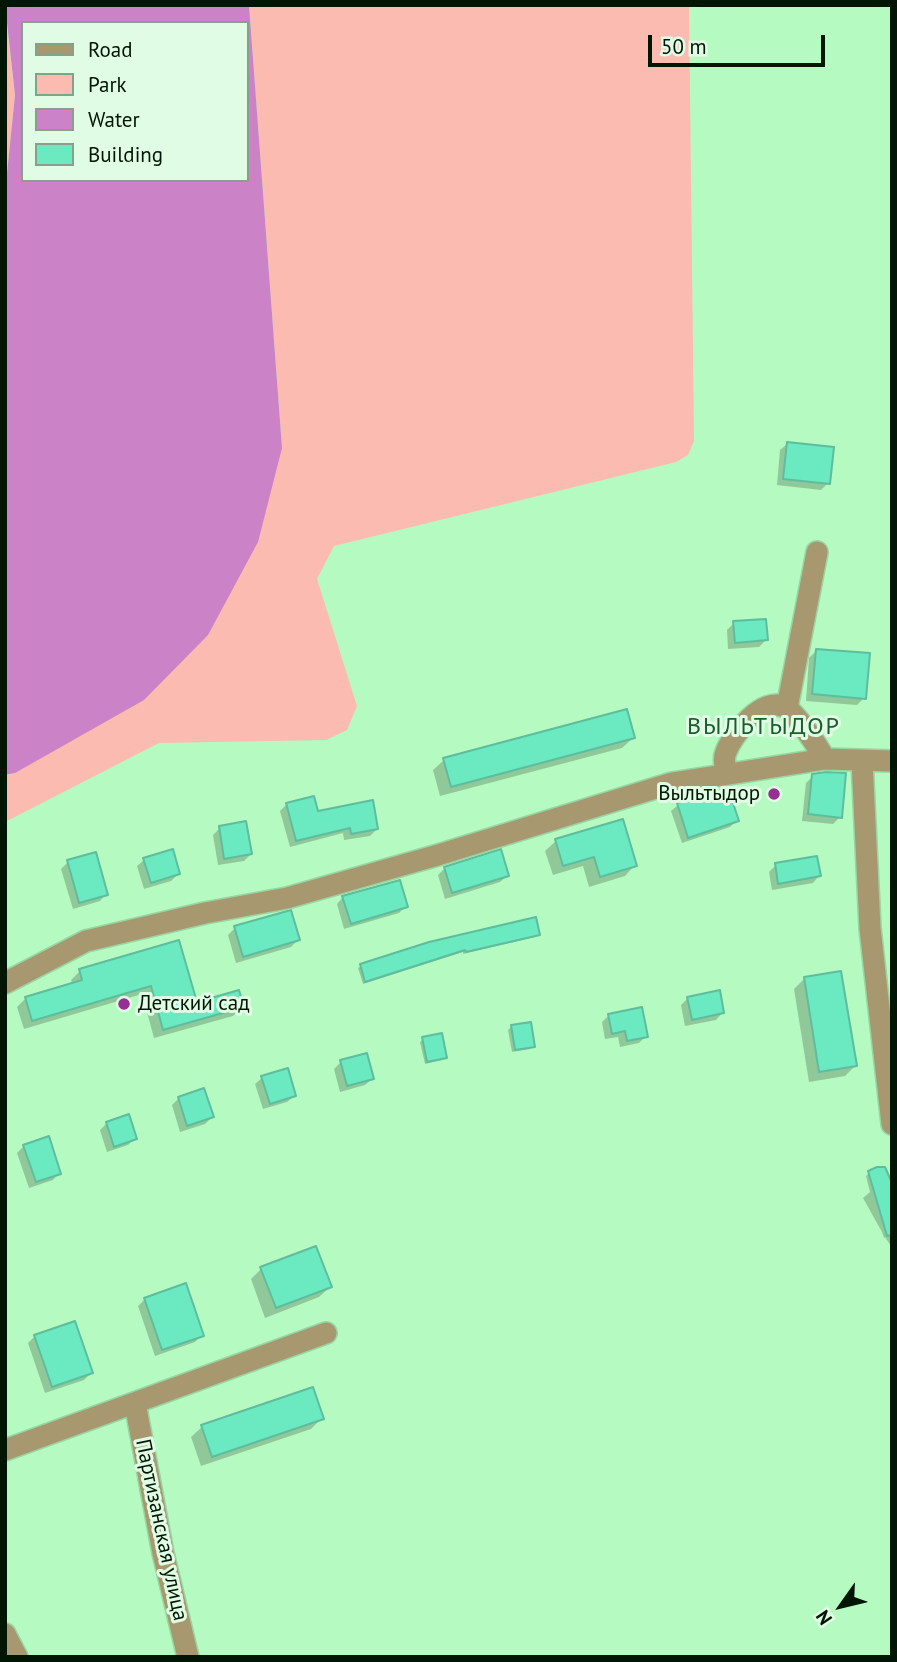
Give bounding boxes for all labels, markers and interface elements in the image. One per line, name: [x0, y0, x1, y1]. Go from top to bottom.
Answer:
legend: [21, 21, 248, 182]
scale bar: [652, 21, 829, 65]
text: 50 m: [661, 33, 707, 60]
text: Road: [88, 36, 132, 63]
text: Park: [88, 71, 127, 98]
text: Water: [88, 106, 140, 133]
text: Building: [88, 141, 163, 168]
district label: ВЫЛЬТЫДОР: [688, 713, 840, 741]
place label: Выльтыдор: [658, 781, 760, 807]
marker: Выльтыдор: [766, 786, 782, 802]
place label: Детский сад: [138, 991, 250, 1017]
marker: Детский сад: [116, 996, 132, 1012]
street label: Партизанская улица: [129, 1437, 193, 1623]
north arrow: [806, 1571, 876, 1641]
text: N: [810, 1606, 837, 1630]

